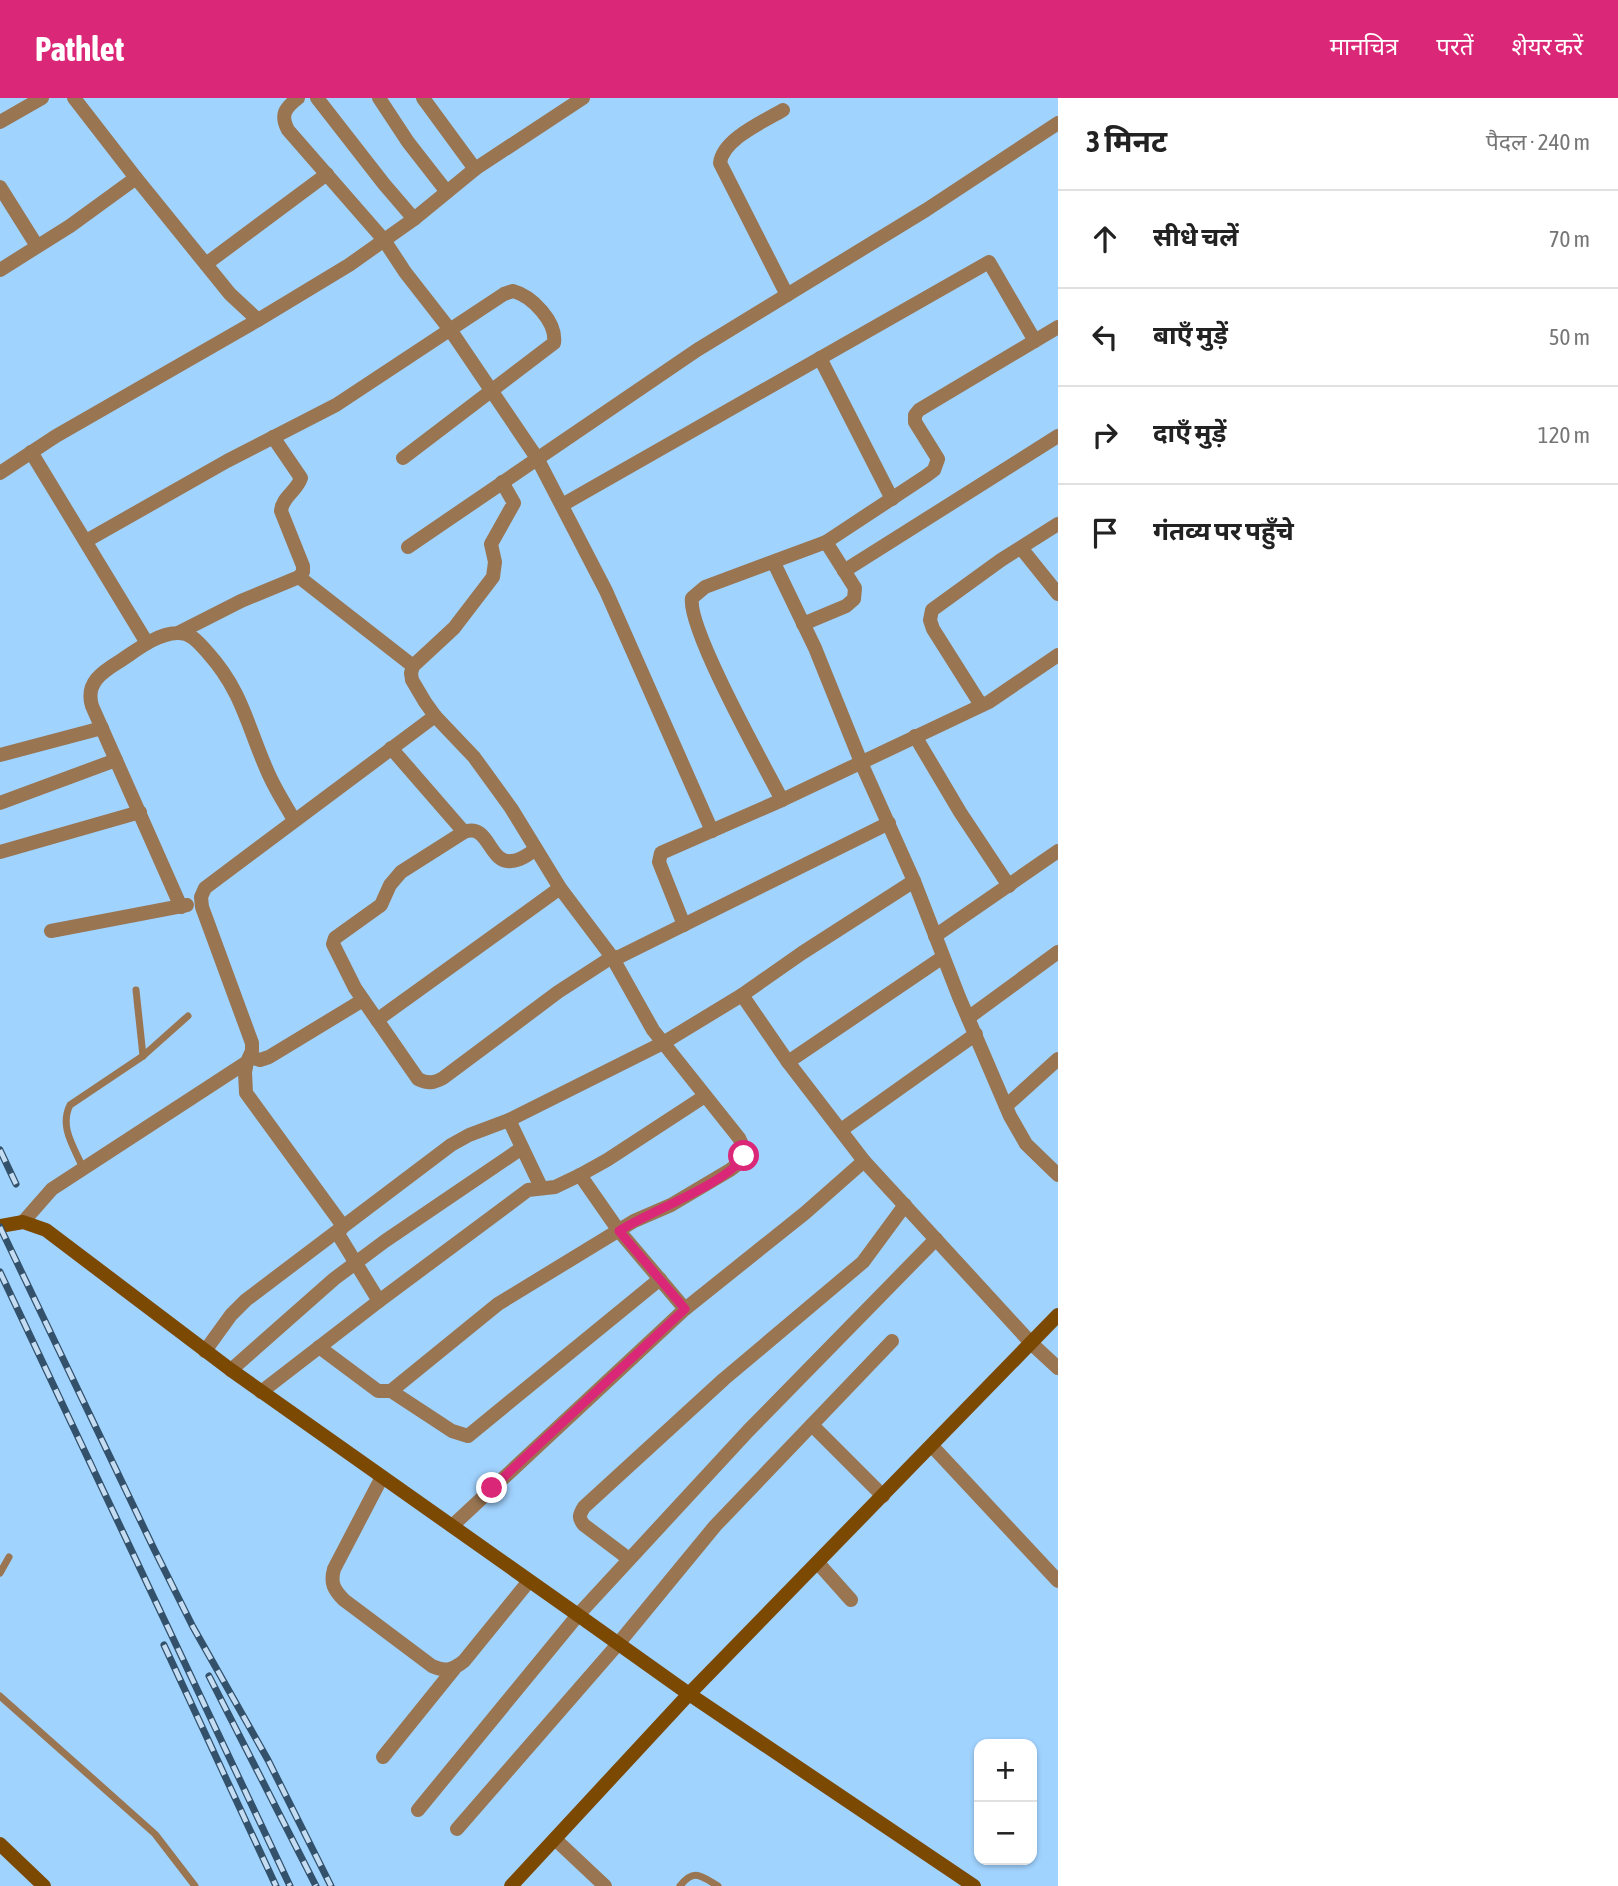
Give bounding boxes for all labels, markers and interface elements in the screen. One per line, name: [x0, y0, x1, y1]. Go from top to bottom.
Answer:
text: Pathlet: [35, 30, 124, 68]
text: मानचित्र: [1330, 33, 1398, 60]
text: परतें: [1436, 33, 1473, 60]
text: शेयर करें: [1511, 33, 1583, 60]
text: 3 मिनट: [1086, 124, 1167, 158]
text: पैदल · 240 m: [1486, 129, 1590, 155]
icon: ahead: [1086, 220, 1124, 258]
text: सीधे चलें: [1153, 222, 1239, 252]
text: 70 m: [1549, 226, 1590, 252]
icon: left: [1086, 318, 1124, 356]
text: बाएँ मुड़ें: [1153, 320, 1228, 350]
text: 50 m: [1549, 324, 1590, 350]
icon: right: [1086, 416, 1124, 454]
text: दाएँ मुड़ें: [1153, 418, 1226, 448]
text: 120 m: [1538, 422, 1590, 448]
icon: arrive: [1086, 514, 1124, 552]
text: गंतव्य पर पहुँचे: [1153, 516, 1294, 546]
route start: [728, 1140, 759, 1171]
route end: [476, 1472, 507, 1503]
map controls: [974, 1739, 1037, 1865]
button: +: [974, 1739, 1037, 1802]
button: −: [974, 1802, 1037, 1865]

